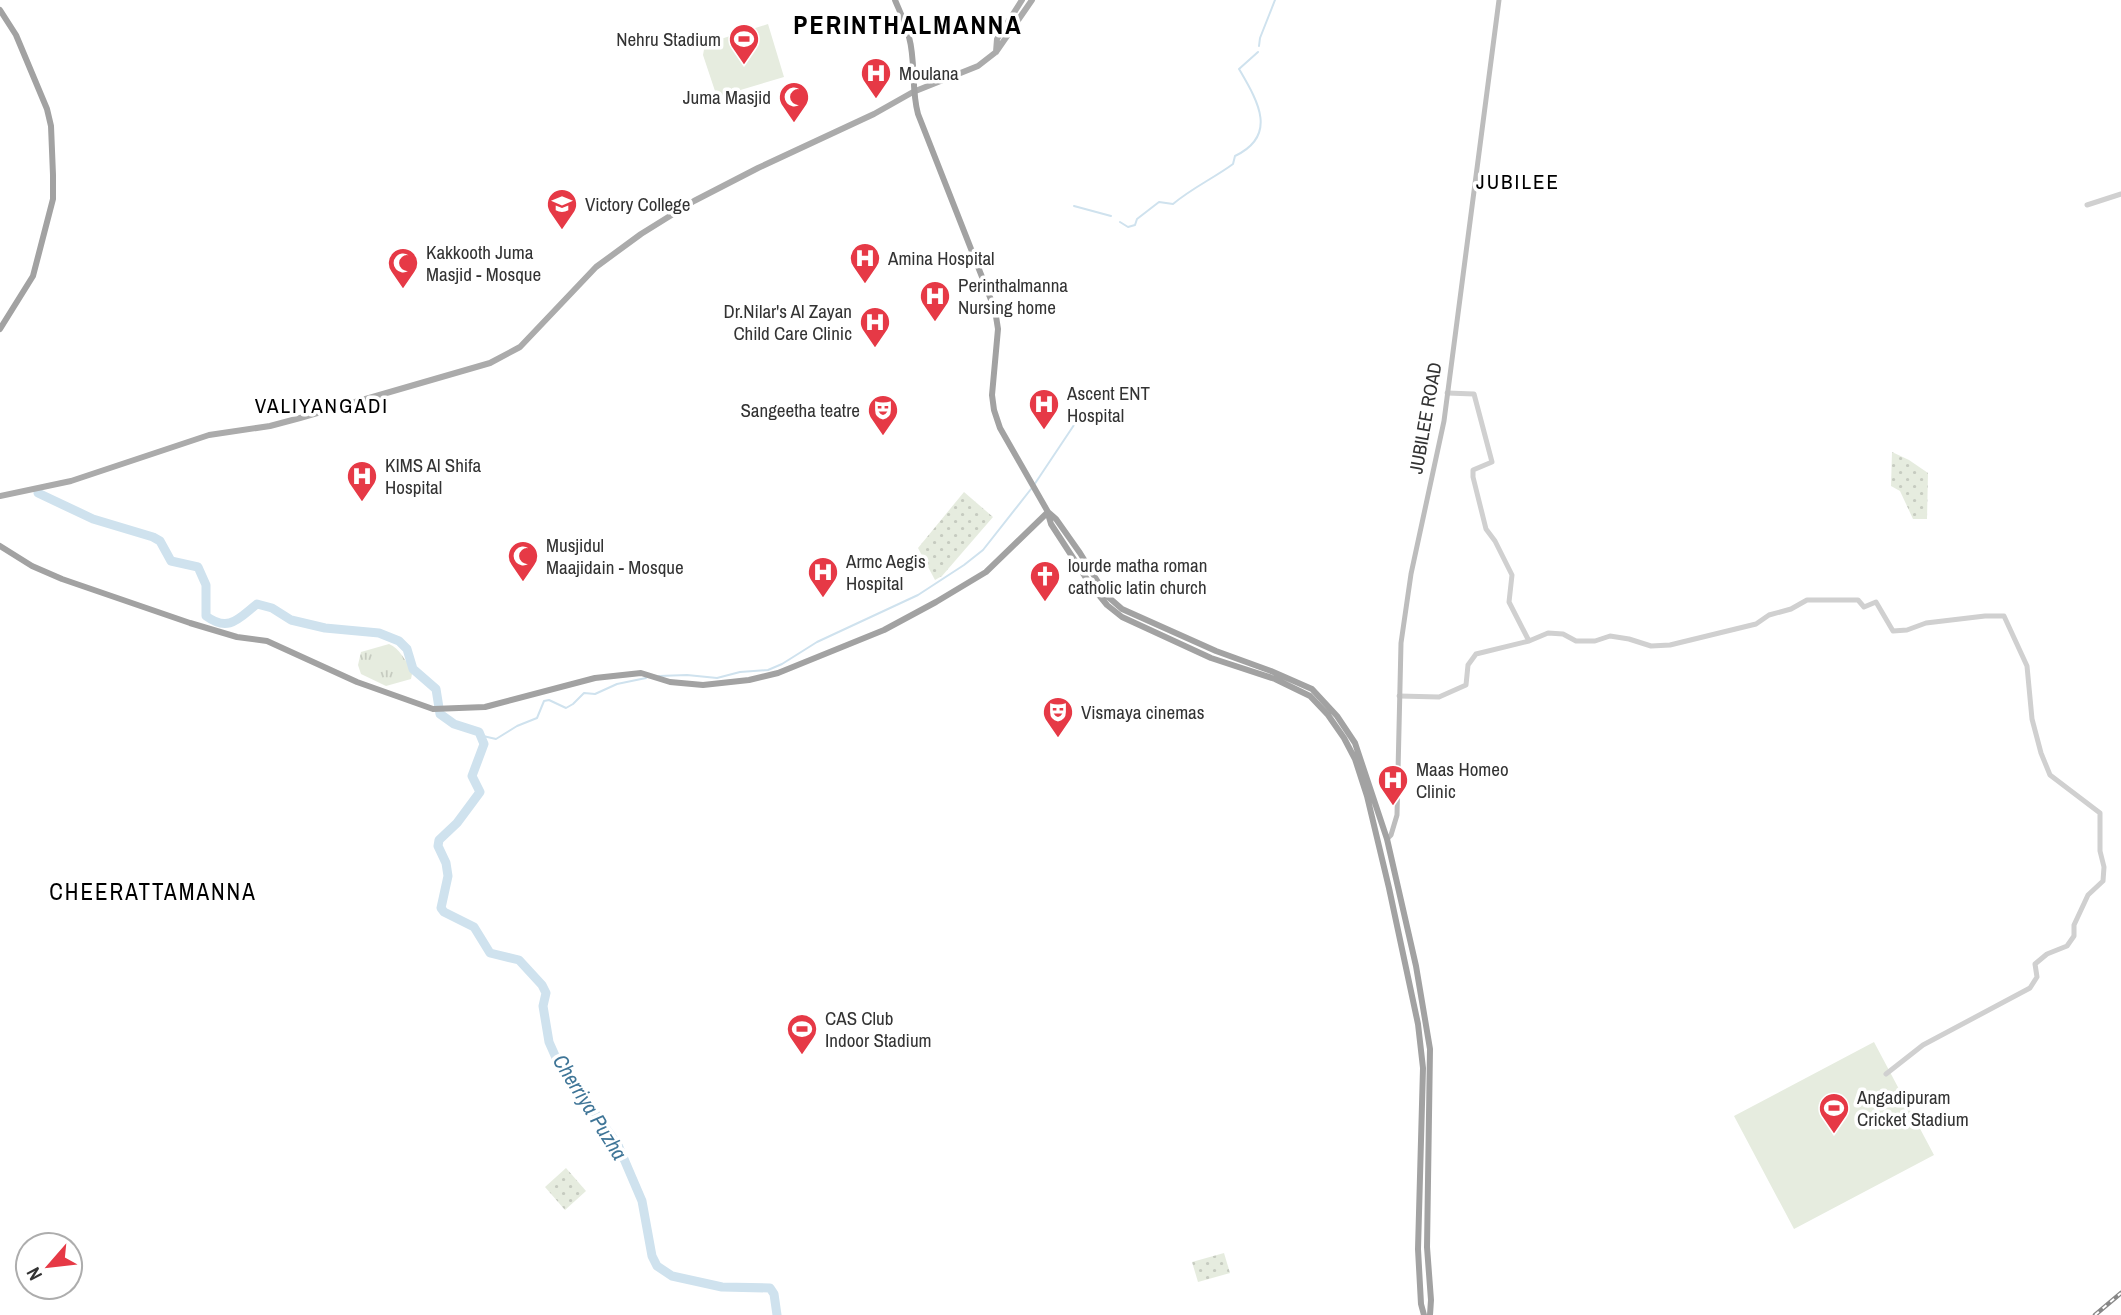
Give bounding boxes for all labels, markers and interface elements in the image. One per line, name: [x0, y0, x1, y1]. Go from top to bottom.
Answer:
district label: PERINTHALMANNA: [793, 7, 1023, 42]
sports icon: Nehru Stadium: [727, 22, 761, 66]
place label: Nehru Stadium: [616, 26, 721, 52]
hospital icon: Moulana: [859, 56, 893, 100]
place label: Moulana: [899, 60, 959, 86]
mosque icon: Juma Masjid: [777, 80, 811, 124]
place label: Juma Masjid: [683, 84, 771, 110]
district label: JUBILEE: [1476, 167, 1560, 196]
school or university icon: Victory College: [545, 187, 579, 231]
place label: Victory College: [585, 191, 690, 217]
place label: Kakkooth Juma Masjid - Mosque: [426, 239, 541, 287]
hospital icon: Amina Hospital: [848, 241, 882, 285]
place label: Amina Hospital: [887, 245, 995, 271]
mosque icon: Kakkooth Juma Masjid - Mosque: [386, 246, 420, 290]
place label: Perinthalmanna Nursing home: [958, 272, 1068, 320]
hospital icon: Perinthalmanna Nursing home: [918, 279, 952, 323]
place label: Dr.Nilar's Al Zayan Child Care Clinic: [723, 298, 852, 346]
hospital icon: Dr.Nilar's Al Zayan Child Care Clinic: [858, 305, 892, 349]
street label: JUBILEE ROAD: [1402, 360, 1448, 476]
place label: Ascent ENT Hospital: [1066, 380, 1151, 428]
hospital icon: Ascent ENT Hospital: [1027, 387, 1061, 431]
district label: VALIYANGADI: [255, 391, 389, 420]
theatre icon: Sangeetha teatre: [866, 393, 900, 437]
place label: Sangeetha teatre: [740, 397, 860, 423]
place label: KIMS Al Shifa Hospital: [385, 452, 481, 500]
hospital icon: KIMS Al Shifa Hospital: [345, 459, 379, 503]
place label: Musjidul Maajidain - Mosque: [546, 532, 684, 580]
mosque icon: Musjidul Maajidain - Mosque: [506, 539, 540, 583]
place label: Armc Aegis Hospital: [845, 548, 926, 596]
place label: lourde matha roman catholic latin church: [1068, 552, 1207, 600]
hospital icon: Armc Aegis Hospital: [806, 555, 840, 599]
church icon: lourde matha roman catholic latin church: [1028, 559, 1062, 603]
theatre icon: Vismaya cinemas: [1041, 695, 1075, 739]
place label: Vismaya cinemas: [1081, 699, 1205, 725]
place label: Maas Homeo Clinic: [1416, 756, 1509, 804]
hospital icon: Maas Homeo Clinic: [1376, 763, 1410, 807]
district label: CHEERATTAMANNA: [49, 876, 257, 907]
place label: CAS Club Indoor Stadium: [825, 1005, 932, 1053]
sports icon: CAS Club Indoor Stadium: [785, 1012, 819, 1056]
water label: Cherriya Puzha: [546, 1049, 634, 1165]
place label: Angadipuram Cricket Stadium: [1856, 1084, 1969, 1132]
sports icon: Angadipuram Cricket Stadium: [1817, 1091, 1851, 1135]
north arrow: [14, 1231, 84, 1301]
text: N: [20, 1263, 48, 1285]

